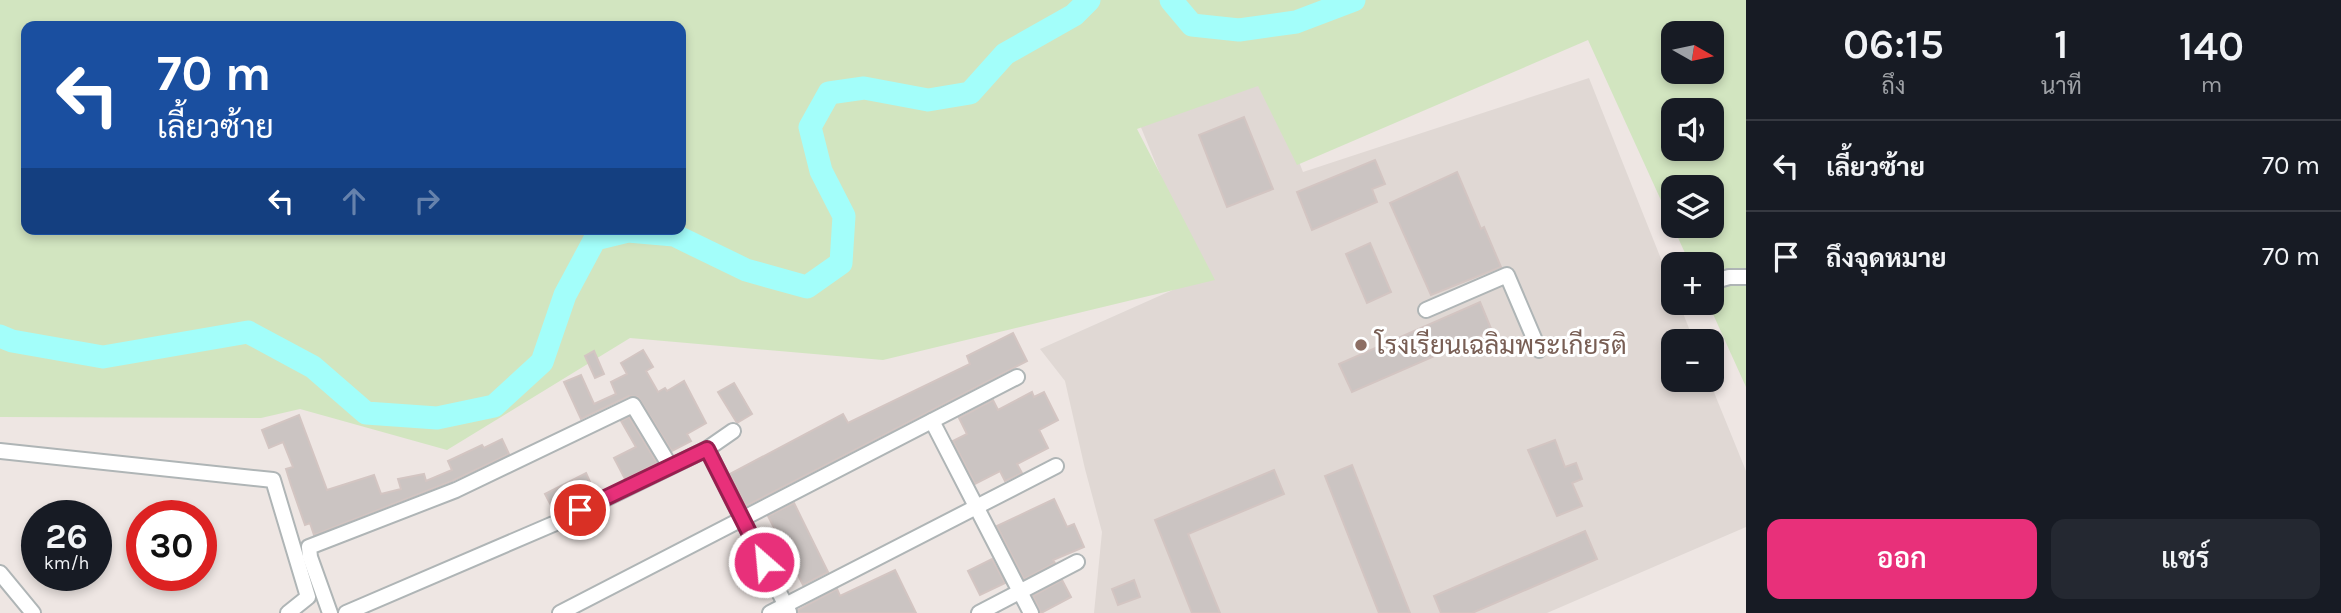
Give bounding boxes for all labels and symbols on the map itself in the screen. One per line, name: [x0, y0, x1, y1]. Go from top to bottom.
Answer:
north arrow: [1661, 21, 1724, 84]
place label: โรงเรียนเฉลิมพระเกียรติ: [1373, 329, 1627, 361]
marker: โรงเรียนเฉลิมพระเกียรติ: [1353, 337, 1369, 353]
pin: [550, 480, 610, 540]
speed limit sign: 30: [126, 500, 217, 591]
position arrow: [727, 525, 801, 599]

